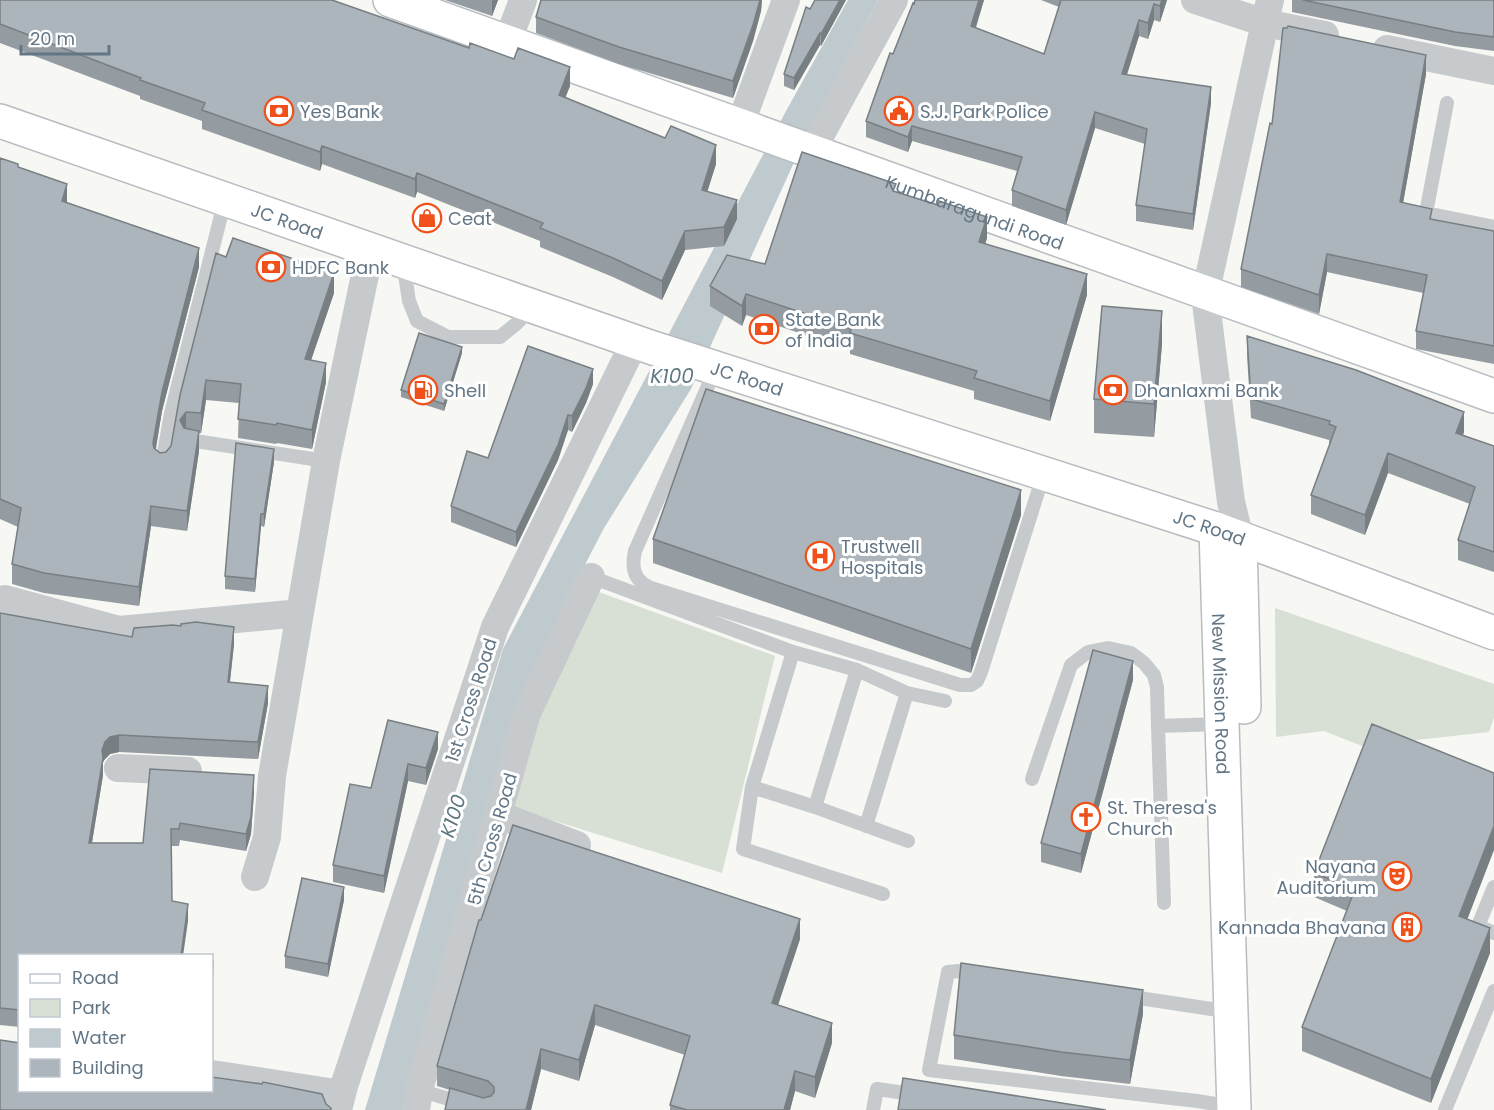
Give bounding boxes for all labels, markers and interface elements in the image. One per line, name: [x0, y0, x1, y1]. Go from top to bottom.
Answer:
scale bar: [21, 18, 110, 56]
text: 20 m: [30, 26, 75, 51]
bank icon: Yes Bank: [263, 95, 295, 127]
public building icon: S.J. Park Police: [883, 95, 915, 127]
place label: Yes Bank: [300, 99, 381, 124]
place label: S.J. Park Police: [920, 99, 1049, 124]
street label: Kumbaragundi Road: [882, 169, 1067, 256]
street label: JC Road: [248, 197, 327, 245]
shop icon: Ceat: [411, 202, 443, 234]
place label: Ceat: [448, 206, 492, 231]
bank icon: HDFC Bank: [255, 251, 287, 283]
place label: HDFC Bank: [292, 255, 390, 280]
place label: State Bank of India: [785, 307, 882, 353]
bank icon: State Bank of India: [748, 313, 780, 345]
street label: JC Road: [707, 355, 787, 402]
water label: K100: [650, 362, 694, 390]
fuel station icon: Shell: [407, 374, 439, 406]
bank icon: Dhanlaxmi Bank: [1097, 374, 1129, 406]
place label: Shell: [444, 378, 486, 403]
place label: Dhanlaxmi Bank: [1134, 378, 1280, 403]
street label: JC Road: [1170, 504, 1249, 552]
place label: Trustwell Hospitals: [841, 534, 924, 580]
hospital icon: Trustwell Hospitals: [804, 540, 836, 572]
street label: New Mission Road: [1206, 613, 1236, 775]
street label: 1st Cross Road: [439, 635, 503, 765]
street label: 5th Cross Road: [461, 770, 523, 908]
water label: K100: [433, 791, 473, 841]
place label: St. Theresa's Church: [1107, 795, 1217, 841]
church icon: St. Theresa's Church: [1070, 801, 1102, 833]
place label: Nayana Auditorium: [1276, 854, 1376, 900]
theatre icon: Nayana Auditorium: [1381, 860, 1413, 892]
building icon: Kannada Bhavana: [1391, 911, 1423, 943]
place label: Kannada Bhavana: [1218, 915, 1386, 940]
legend: [18, 954, 213, 1092]
text: Road: [72, 965, 119, 990]
text: Park: [72, 995, 111, 1020]
text: Water: [72, 1025, 126, 1050]
text: Building: [72, 1055, 144, 1080]

